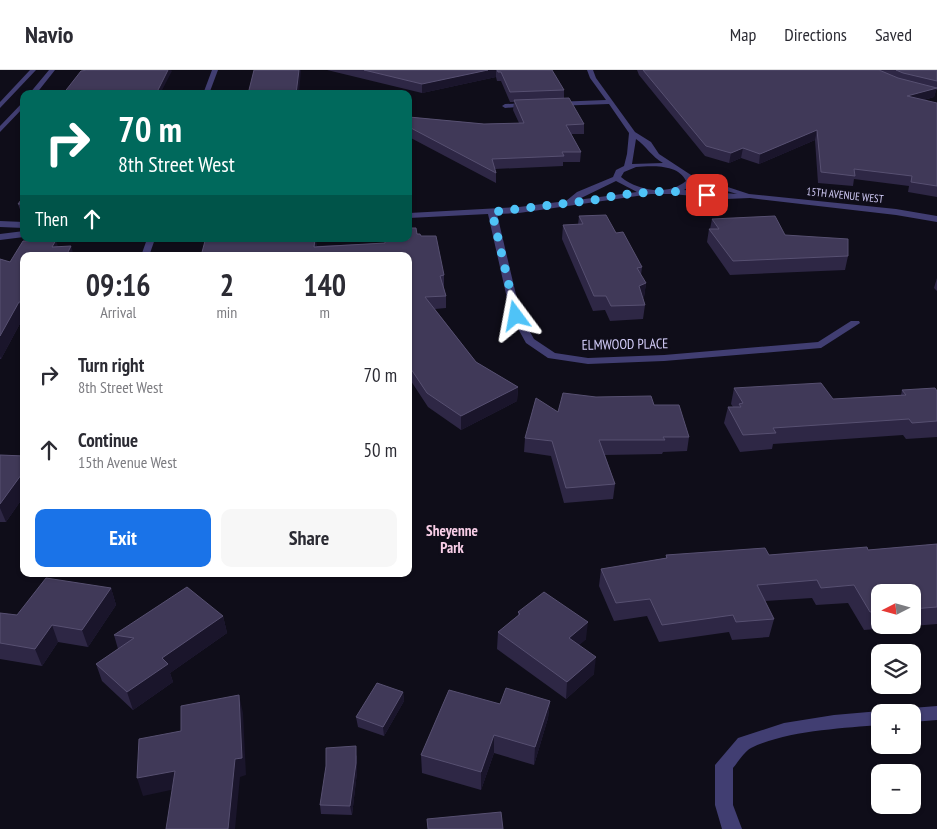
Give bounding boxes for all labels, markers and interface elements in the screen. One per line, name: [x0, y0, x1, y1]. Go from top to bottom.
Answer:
text: Navio: [25, 19, 74, 50]
text: Map: [730, 23, 756, 46]
text: Directions: [784, 23, 847, 46]
text: Saved: [875, 23, 912, 46]
text: 70 m: [118, 106, 182, 152]
icon: right: [35, 110, 100, 175]
text: 8th Street West: [118, 150, 235, 178]
pin: [686, 174, 728, 216]
icon: arrive: [693, 181, 721, 209]
street label: 15TH AVENUE WEST: [806, 184, 884, 206]
icon: ahead: [78, 205, 106, 233]
text: Then: [35, 207, 68, 231]
text: 09:16: [86, 265, 151, 304]
text: 2: [220, 265, 234, 304]
text: 140: [303, 265, 346, 304]
position arrow: [489, 289, 541, 341]
text: Arrival: [100, 302, 136, 322]
text: min: [216, 302, 237, 322]
text: m: [319, 302, 330, 322]
street label: ELMWOOD PLACE: [582, 334, 668, 354]
text: Turn right: [78, 353, 144, 377]
icon: right: [35, 361, 63, 389]
text: 70 m: [364, 363, 397, 387]
text: 8th Street West: [78, 377, 163, 397]
text: Continue: [78, 428, 138, 452]
icon: ahead: [35, 436, 63, 464]
text: 50 m: [364, 438, 397, 462]
text: 15th Avenue West: [78, 452, 177, 472]
button: Exit: [35, 509, 211, 567]
button: Share: [221, 509, 397, 567]
district label: Sheyenne Park: [426, 521, 478, 557]
north arrow: [871, 584, 921, 634]
map controls: [871, 584, 921, 814]
button: layers: [871, 644, 921, 694]
button: +: [871, 704, 921, 754]
button: −: [871, 764, 921, 814]

